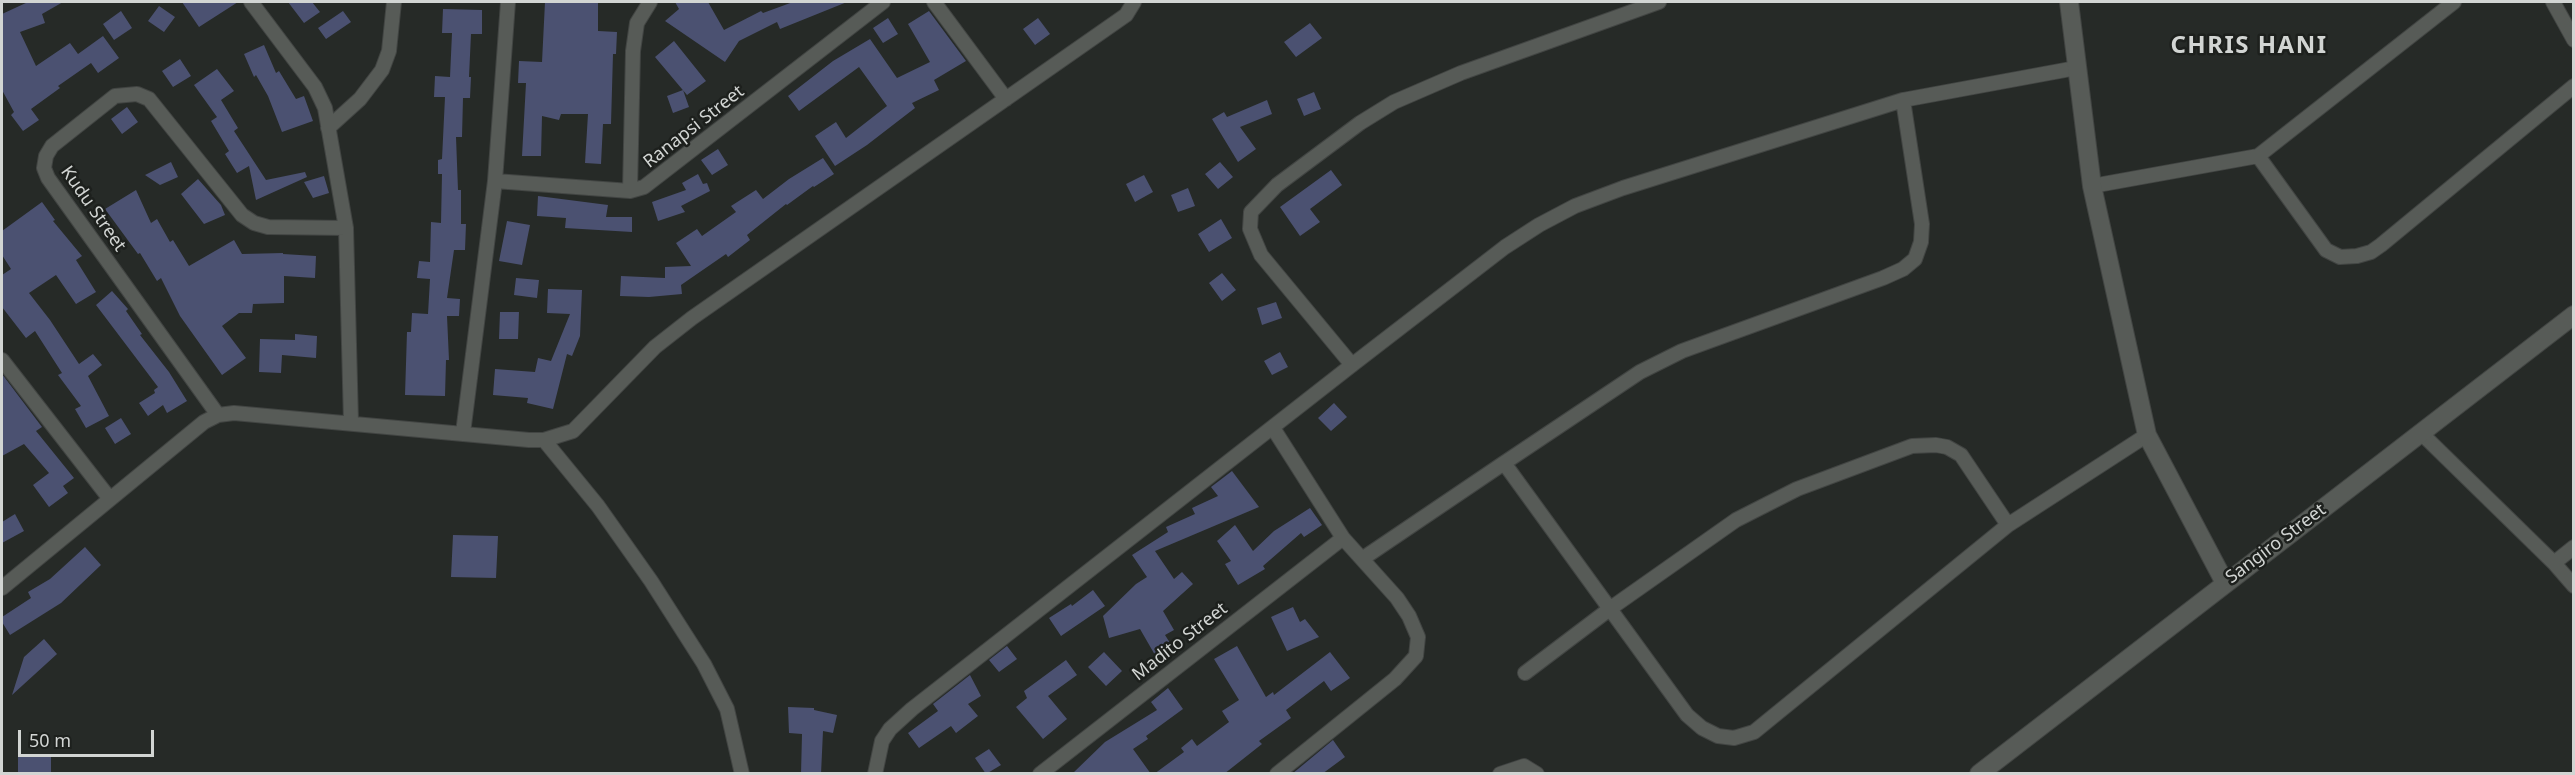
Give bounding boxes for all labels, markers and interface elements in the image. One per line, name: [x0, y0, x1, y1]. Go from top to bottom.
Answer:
district label: CHRIS HANI: [2170, 32, 2328, 60]
street label: Ranapsi Street: [639, 81, 749, 173]
street label: Kudu Street: [56, 162, 130, 256]
street label: Sangiro Street: [2222, 499, 2330, 589]
street label: Madito Street: [1128, 598, 1232, 686]
scale bar: [21, 718, 158, 756]
text: 50 m: [29, 728, 71, 752]

